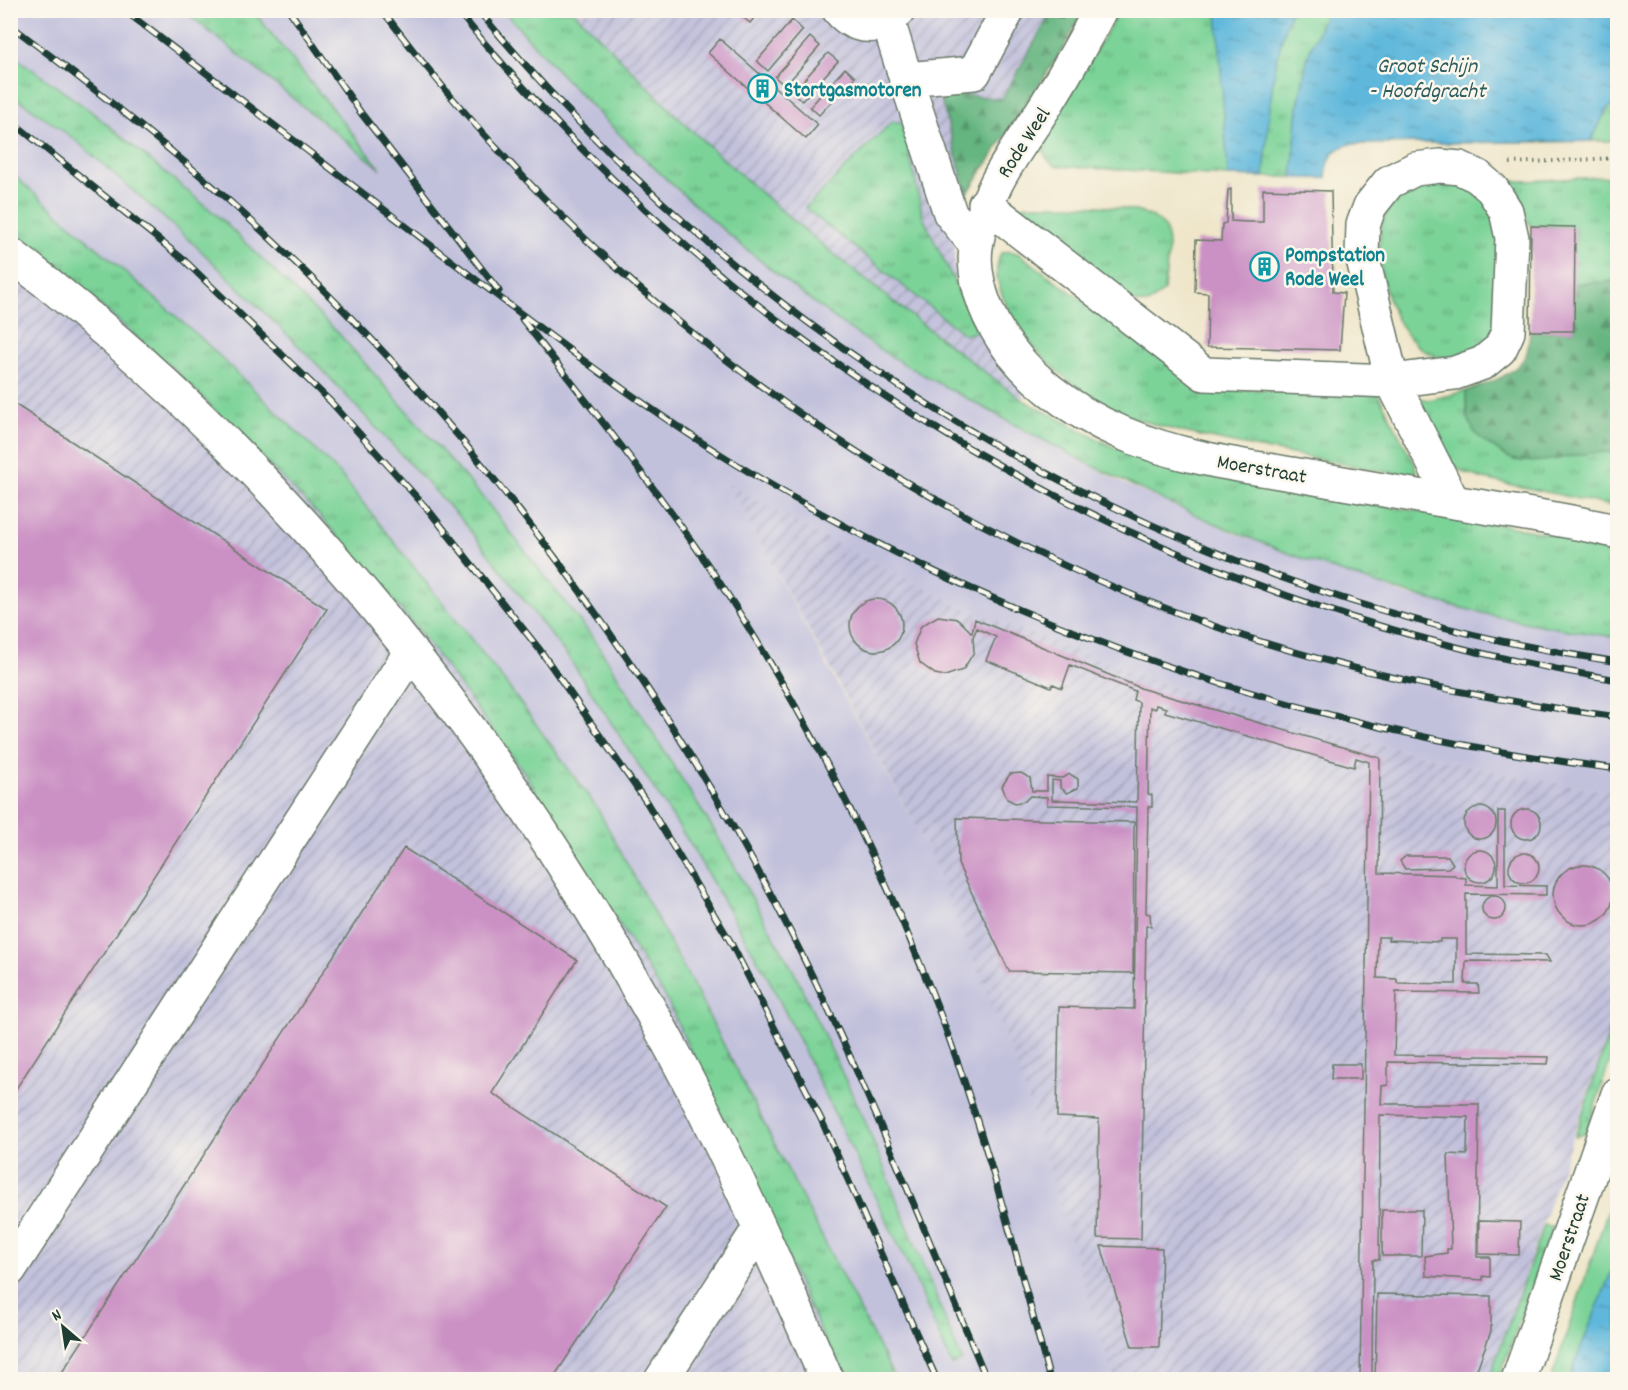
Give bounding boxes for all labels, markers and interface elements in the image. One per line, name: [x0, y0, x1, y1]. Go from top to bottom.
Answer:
water label: Groot Schijn - Hoofdgracht: [1369, 52, 1487, 108]
building icon: Stortgasmotoren: [747, 73, 779, 105]
place label: Stortgasmotoren: [784, 77, 922, 107]
street label: Rode Weel: [991, 102, 1060, 185]
place label: Pompstation Rode Weel: [1285, 242, 1385, 296]
building icon: Pompstation Rode Weel: [1248, 250, 1280, 282]
street label: Moerstraat: [1214, 448, 1309, 494]
street label: Moerstraat: [1542, 1190, 1600, 1286]
north arrow: [33, 1297, 93, 1357]
text: N: [48, 1304, 66, 1328]

